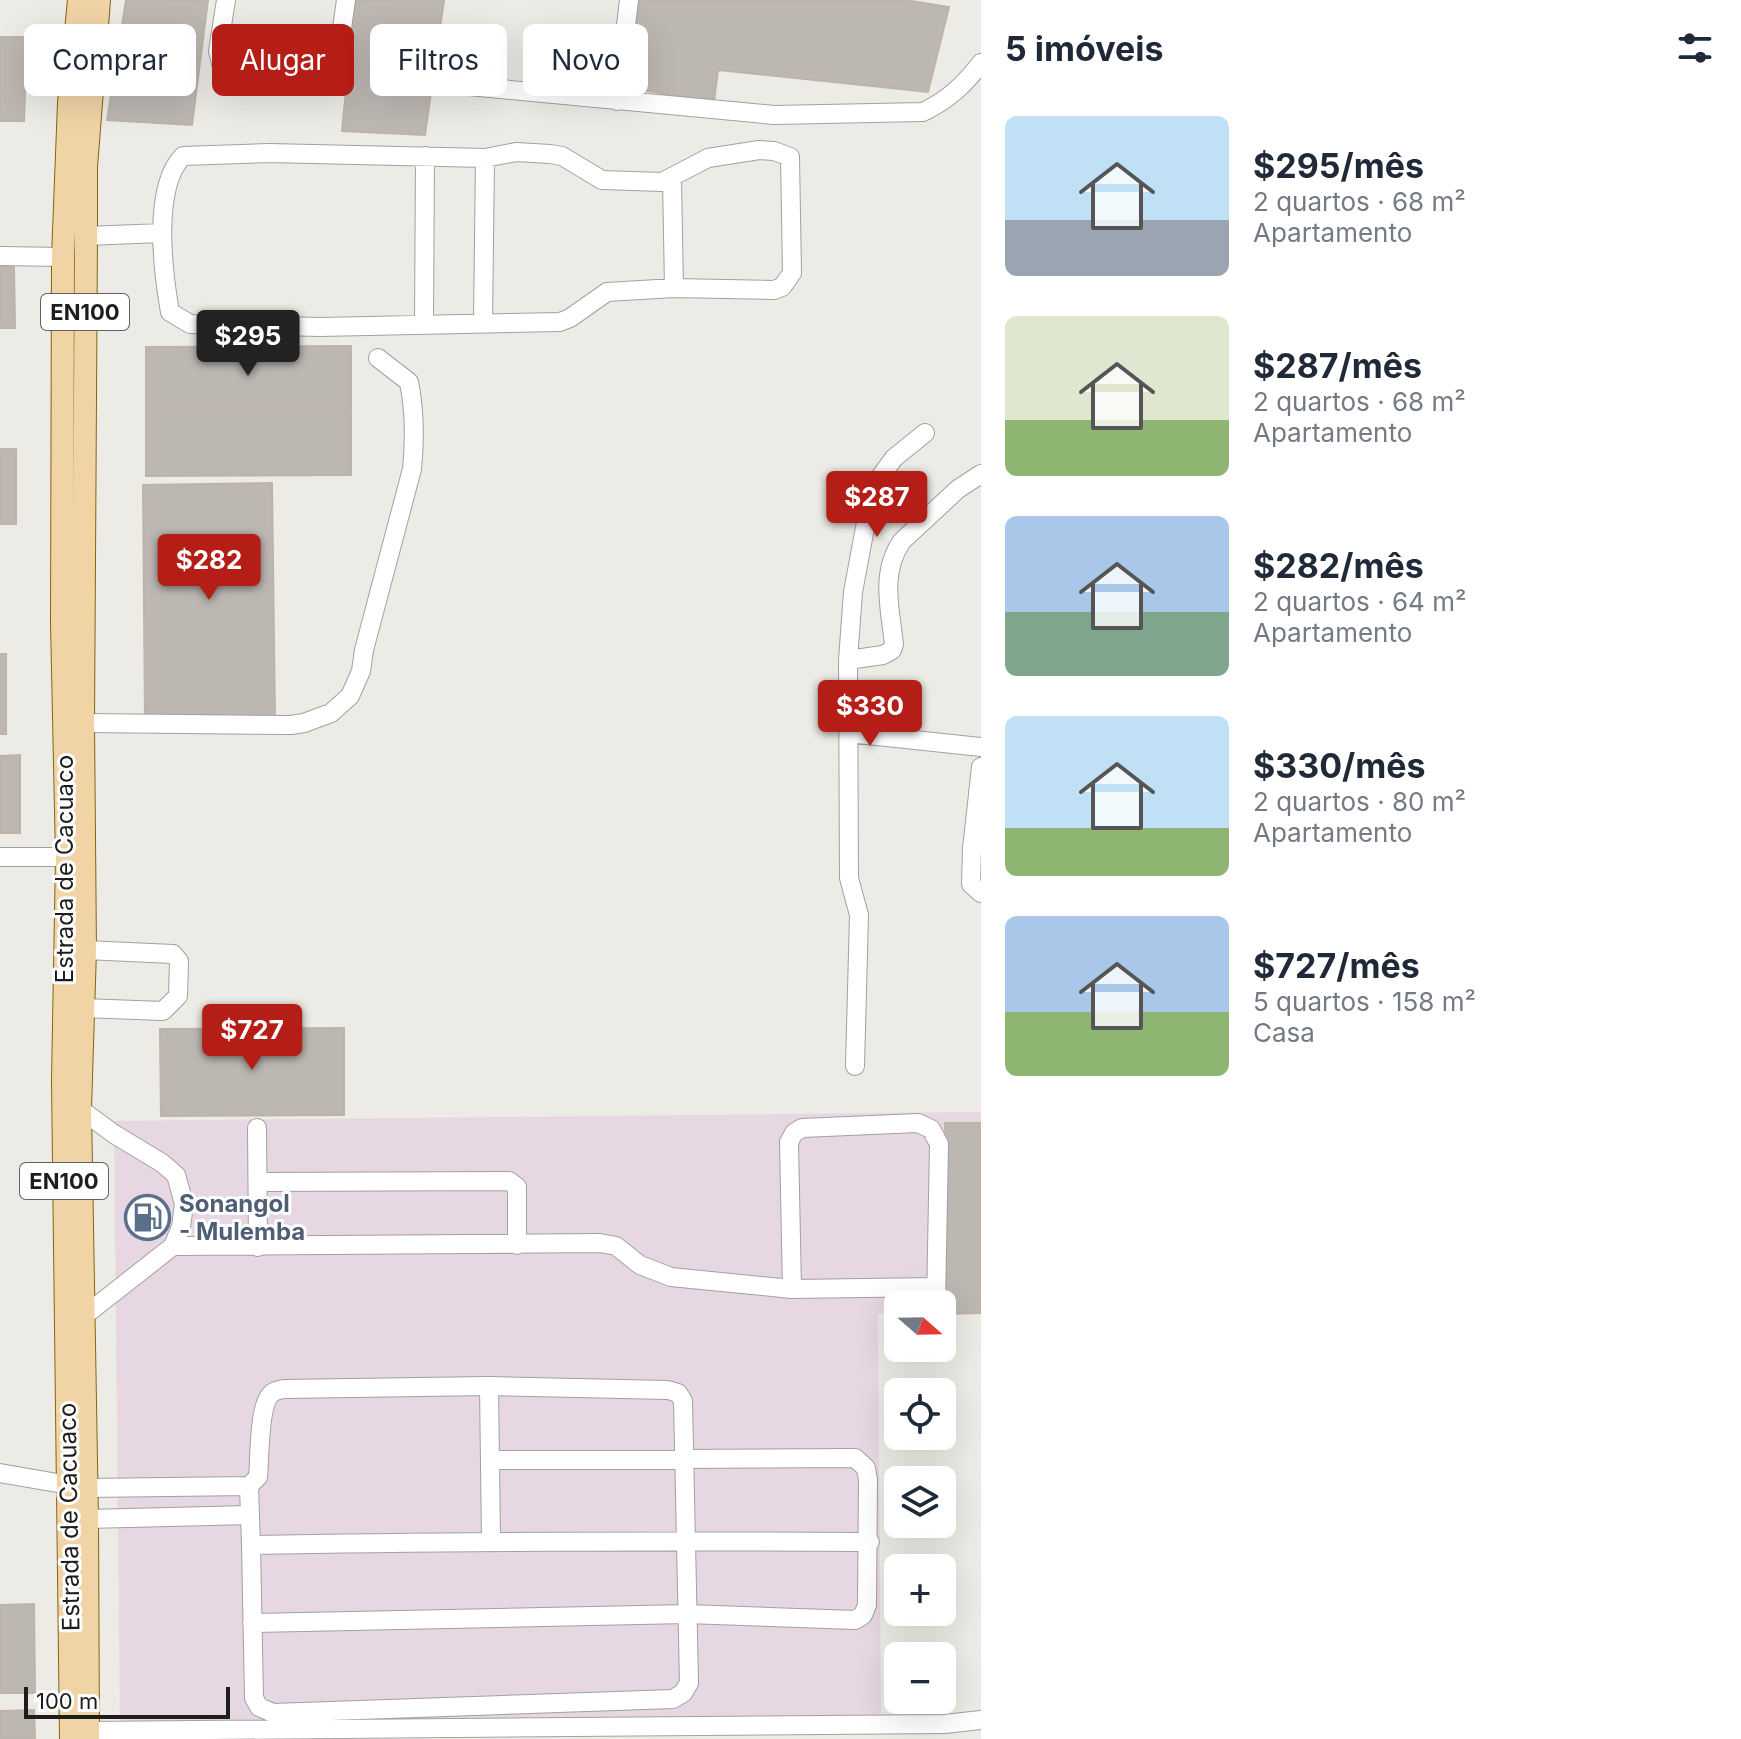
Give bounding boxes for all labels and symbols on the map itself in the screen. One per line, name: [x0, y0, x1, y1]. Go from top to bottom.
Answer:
road number: EN100: [41, 294, 129, 330]
pin: $295: [201, 310, 295, 378]
pin: $287: [830, 471, 924, 539]
pin: $282: [162, 534, 256, 602]
pin: $330: [823, 680, 917, 748]
street label: Estrada de Cacuaco: [50, 755, 79, 983]
pin: $727: [205, 1004, 299, 1072]
road number: EN100: [20, 1163, 108, 1199]
place label: Sonangol - Mulemba: [179, 1189, 305, 1246]
fuel station icon: Sonangol - Mulemba: [124, 1193, 172, 1241]
north arrow: [884, 1290, 956, 1362]
street label: Estrada de Cacuaco: [53, 1403, 85, 1631]
scale bar: [24, 1683, 230, 1719]

